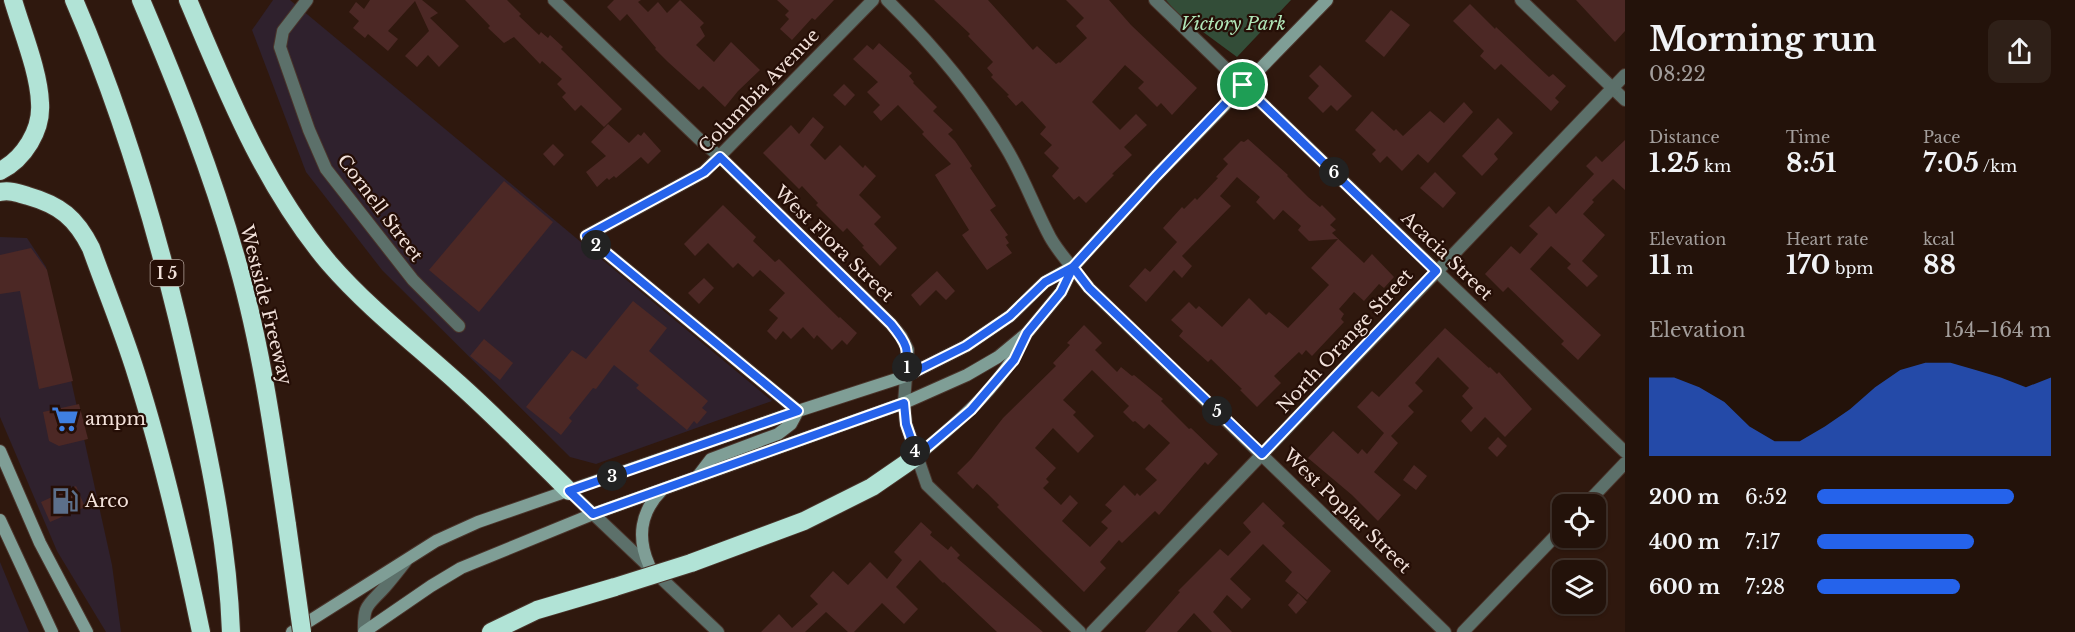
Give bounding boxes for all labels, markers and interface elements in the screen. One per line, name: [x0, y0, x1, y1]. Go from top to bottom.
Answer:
park label: Victory Park: [1180, 13, 1286, 35]
text: Morning run: [1649, 19, 1877, 60]
button: share: [1988, 20, 2051, 83]
street label: Columbia Avenue: [694, 24, 824, 158]
pin: [1217, 59, 1268, 110]
text: 08:22: [1649, 62, 1706, 86]
icon: arrive: [1226, 68, 1259, 101]
text: Distance: [1649, 127, 1720, 147]
text: Time: [1786, 127, 1830, 147]
text: Pace: [1923, 127, 1960, 147]
text: 1.25: [1649, 147, 1700, 179]
text: 8:51: [1786, 147, 1837, 179]
text: 7:05: [1923, 147, 1979, 179]
street label: Cornell Street: [333, 150, 428, 266]
text: km: [1700, 156, 1731, 176]
text: /km: [1979, 156, 2017, 176]
pin: 6: [1319, 157, 1349, 187]
text: 6: [1329, 162, 1339, 182]
street label: West Flora Street: [769, 181, 898, 307]
street label: Acacia Street: [1396, 206, 1497, 305]
street label: Westside Freeway: [235, 222, 297, 388]
text: Elevation: [1649, 229, 1726, 249]
text: Heart rate: [1786, 229, 1868, 249]
text: kcal: [1923, 229, 1955, 249]
pin: 2: [581, 230, 611, 260]
text: 2: [591, 235, 601, 255]
text: 11: [1649, 249, 1672, 281]
text: 170: [1786, 249, 1830, 281]
text: 88: [1923, 249, 1956, 281]
text: m: [1672, 258, 1693, 278]
text: bpm: [1830, 258, 1873, 278]
road number: I 5: [150, 260, 184, 286]
street label: North Orange Street: [1273, 264, 1418, 418]
text: Elevation: [1649, 318, 1746, 342]
text: 154–164 m: [1944, 318, 2051, 342]
pin: 1: [892, 352, 922, 382]
text: 1: [904, 357, 910, 377]
pin: 5: [1202, 396, 1232, 426]
text: 5: [1212, 401, 1222, 421]
supermarket icon: ampm: [50, 404, 80, 434]
place label: ampm: [85, 408, 146, 430]
pin: 4: [900, 436, 930, 466]
text: 4: [910, 441, 920, 461]
street label: West Poplar Street: [1278, 444, 1416, 578]
pin: 3: [597, 461, 627, 491]
text: 3: [607, 466, 617, 486]
text: 200 m: [1649, 485, 1720, 509]
text: 6:52: [1745, 485, 1787, 509]
fuel station icon: Arco: [50, 486, 80, 516]
place label: Arco: [84, 490, 129, 512]
map controls: [1552, 494, 1606, 614]
button: locate: [1552, 494, 1606, 548]
text: 400 m: [1649, 530, 1720, 554]
text: 7:17: [1745, 530, 1780, 554]
button: layers: [1552, 560, 1606, 614]
text: 600 m: [1649, 575, 1720, 599]
text: 7:28: [1745, 575, 1785, 599]

